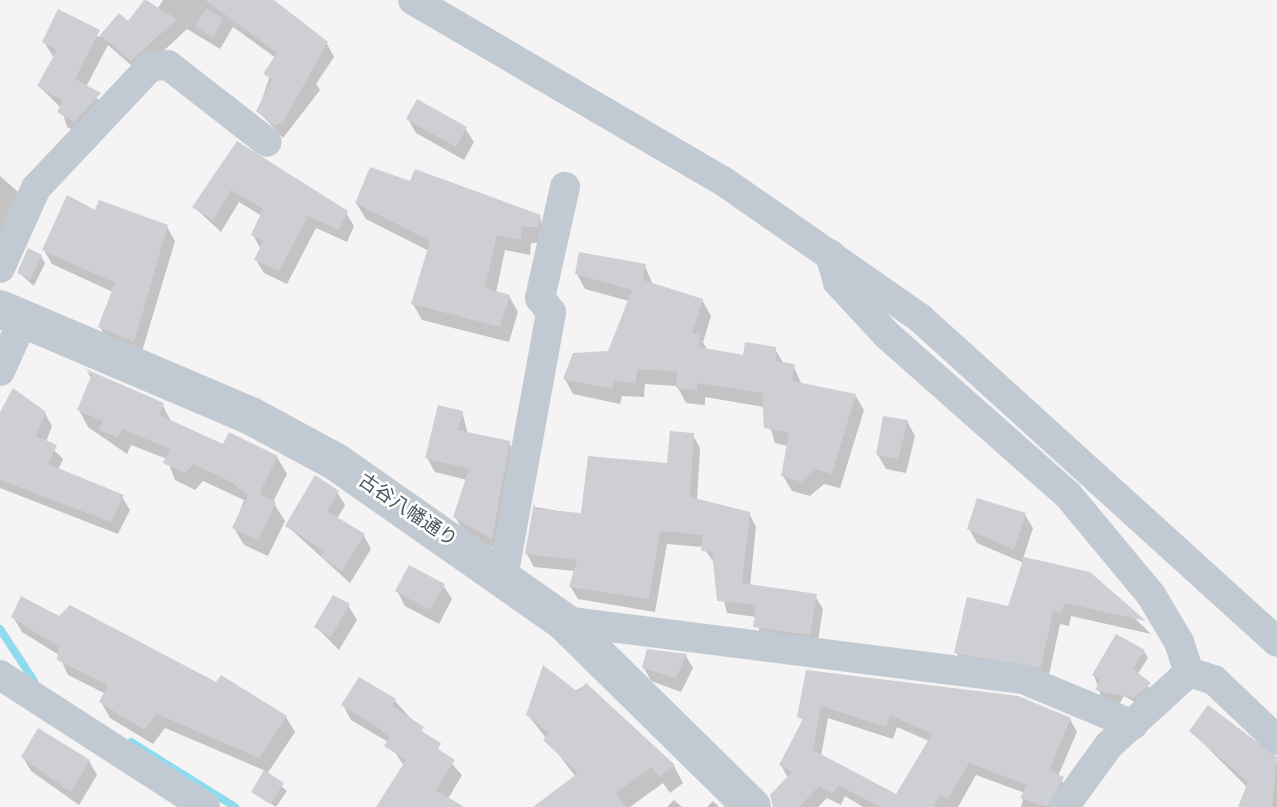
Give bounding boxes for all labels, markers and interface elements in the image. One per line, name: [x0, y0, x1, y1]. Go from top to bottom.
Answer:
street label: 古谷八幡通り: [354, 469, 462, 551]

